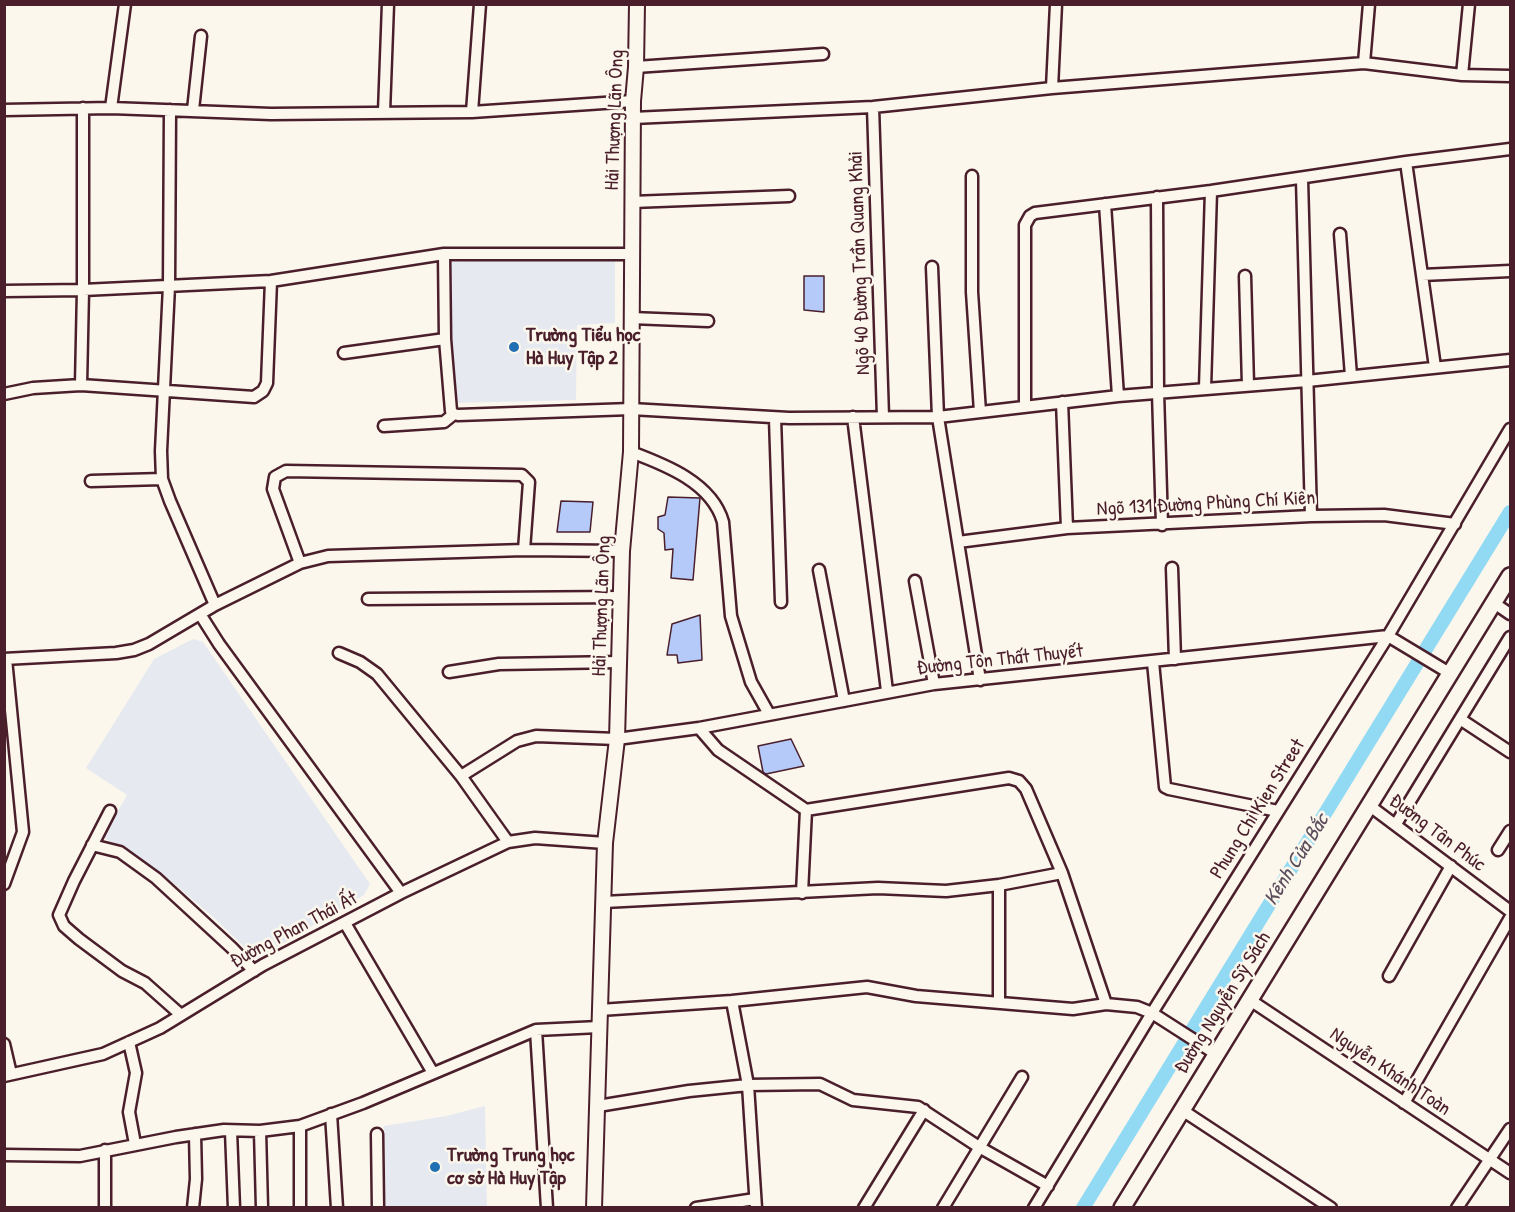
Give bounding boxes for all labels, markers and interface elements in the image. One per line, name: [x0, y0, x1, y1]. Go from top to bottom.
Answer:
street label: Hải Thượng Lãn Ông: [601, 49, 629, 191]
street label: Ngõ 40 Đường Trần Quang Khải: [844, 151, 876, 375]
place label: Trường Tiểu học Hà Huy Tập 2: [526, 324, 640, 371]
marker: Trường Tiểu học Hà Huy Tập 2: [507, 340, 521, 354]
street label: Ngõ 131 Đường Phùng Chí Kiên: [1096, 486, 1316, 522]
street label: Hải Thượng Lãn Ông: [588, 535, 616, 677]
street label: Đường Tôn Thất Thuyết: [916, 639, 1084, 681]
street label: Phung Chi Kien Street: [1205, 735, 1311, 883]
street label: Đường Tân Phúc: [1384, 789, 1490, 877]
water label: Kênh Cửa Bắc: [1259, 810, 1335, 910]
street label: Đường Phan Thái Ất: [226, 886, 362, 974]
street label: Đường Nguyễn Sỹ Sách: [1170, 928, 1276, 1078]
street label: Nguyễn Khánh Toàn: [1325, 1023, 1455, 1121]
place label: Trường Trung học cơ sở Hà Huy Tập: [447, 1144, 574, 1191]
marker: Trường Trung học cơ sở Hà Huy Tập: [428, 1160, 442, 1174]

